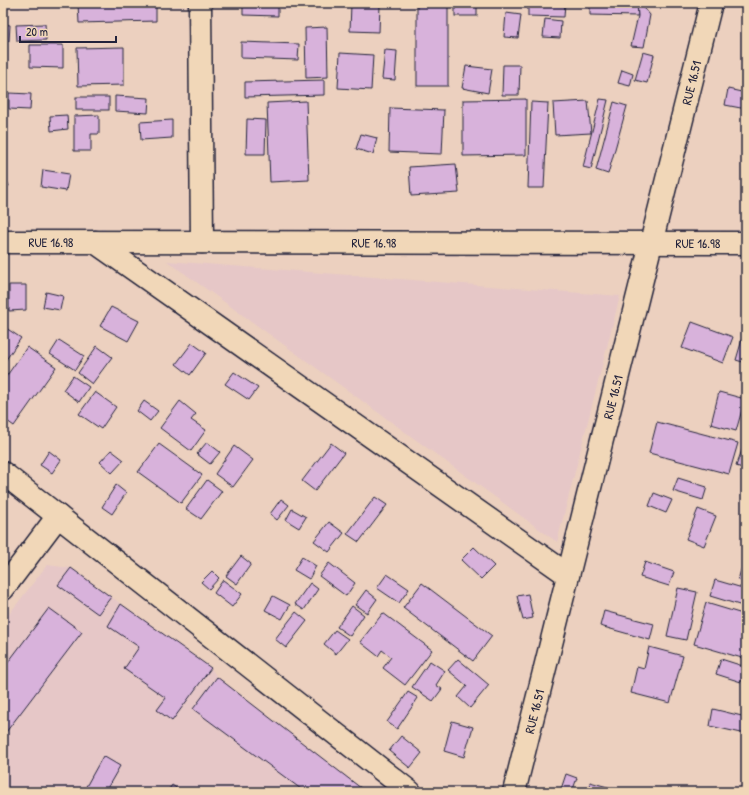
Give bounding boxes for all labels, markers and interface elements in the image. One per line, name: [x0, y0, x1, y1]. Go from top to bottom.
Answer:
scale bar: [20, 18, 116, 44]
text: 20 m: [26, 23, 48, 40]
street label: RUE 16.51: [677, 59, 705, 107]
street label: RUE 16.98: [29, 233, 74, 251]
street label: RUE 16.98: [352, 233, 397, 252]
street label: RUE 16.98: [676, 234, 721, 252]
street label: RUE 16.51: [598, 373, 627, 421]
street label: RUE 16.51: [520, 687, 548, 735]

